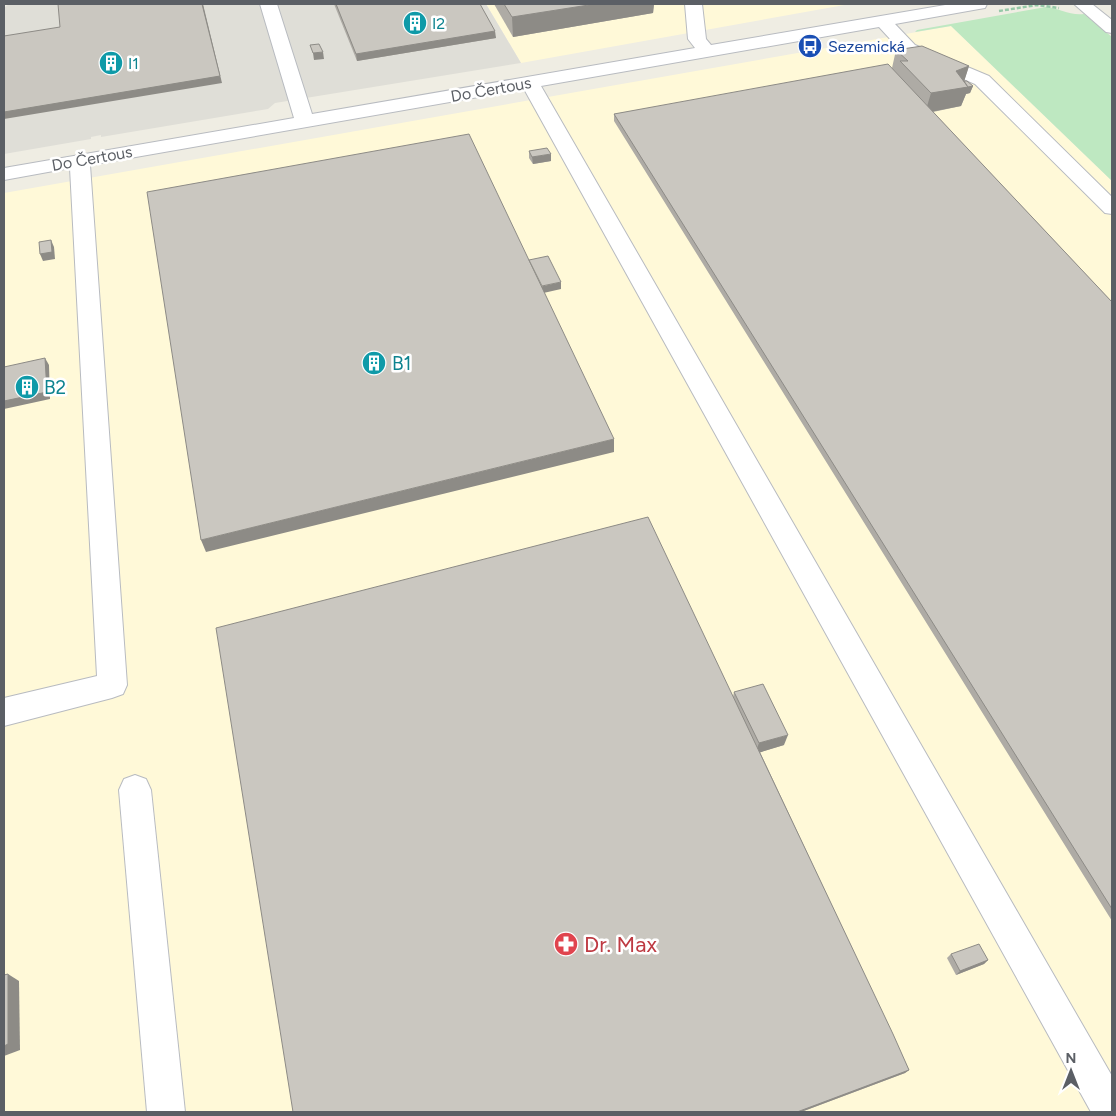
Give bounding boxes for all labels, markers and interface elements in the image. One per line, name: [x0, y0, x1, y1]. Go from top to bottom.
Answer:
building icon: I2: [402, 10, 428, 36]
place label: I2: [432, 14, 445, 33]
bus stop icon: Sezemická: [797, 33, 823, 59]
place label: Sezemická: [828, 37, 905, 56]
building icon: I1: [98, 50, 124, 76]
place label: I1: [128, 54, 139, 73]
street label: Do Čertous: [449, 73, 533, 106]
street label: Do Čertous: [50, 142, 134, 175]
building icon: B1: [361, 350, 387, 376]
place label: B1: [392, 352, 411, 375]
building icon: B2: [14, 374, 40, 400]
place label: B2: [44, 376, 66, 399]
pharmacy icon: Dr. Max: [553, 931, 579, 957]
place label: Dr. Max: [584, 931, 657, 958]
north arrow: [1046, 1046, 1096, 1096]
text: N: [1066, 1050, 1076, 1067]

